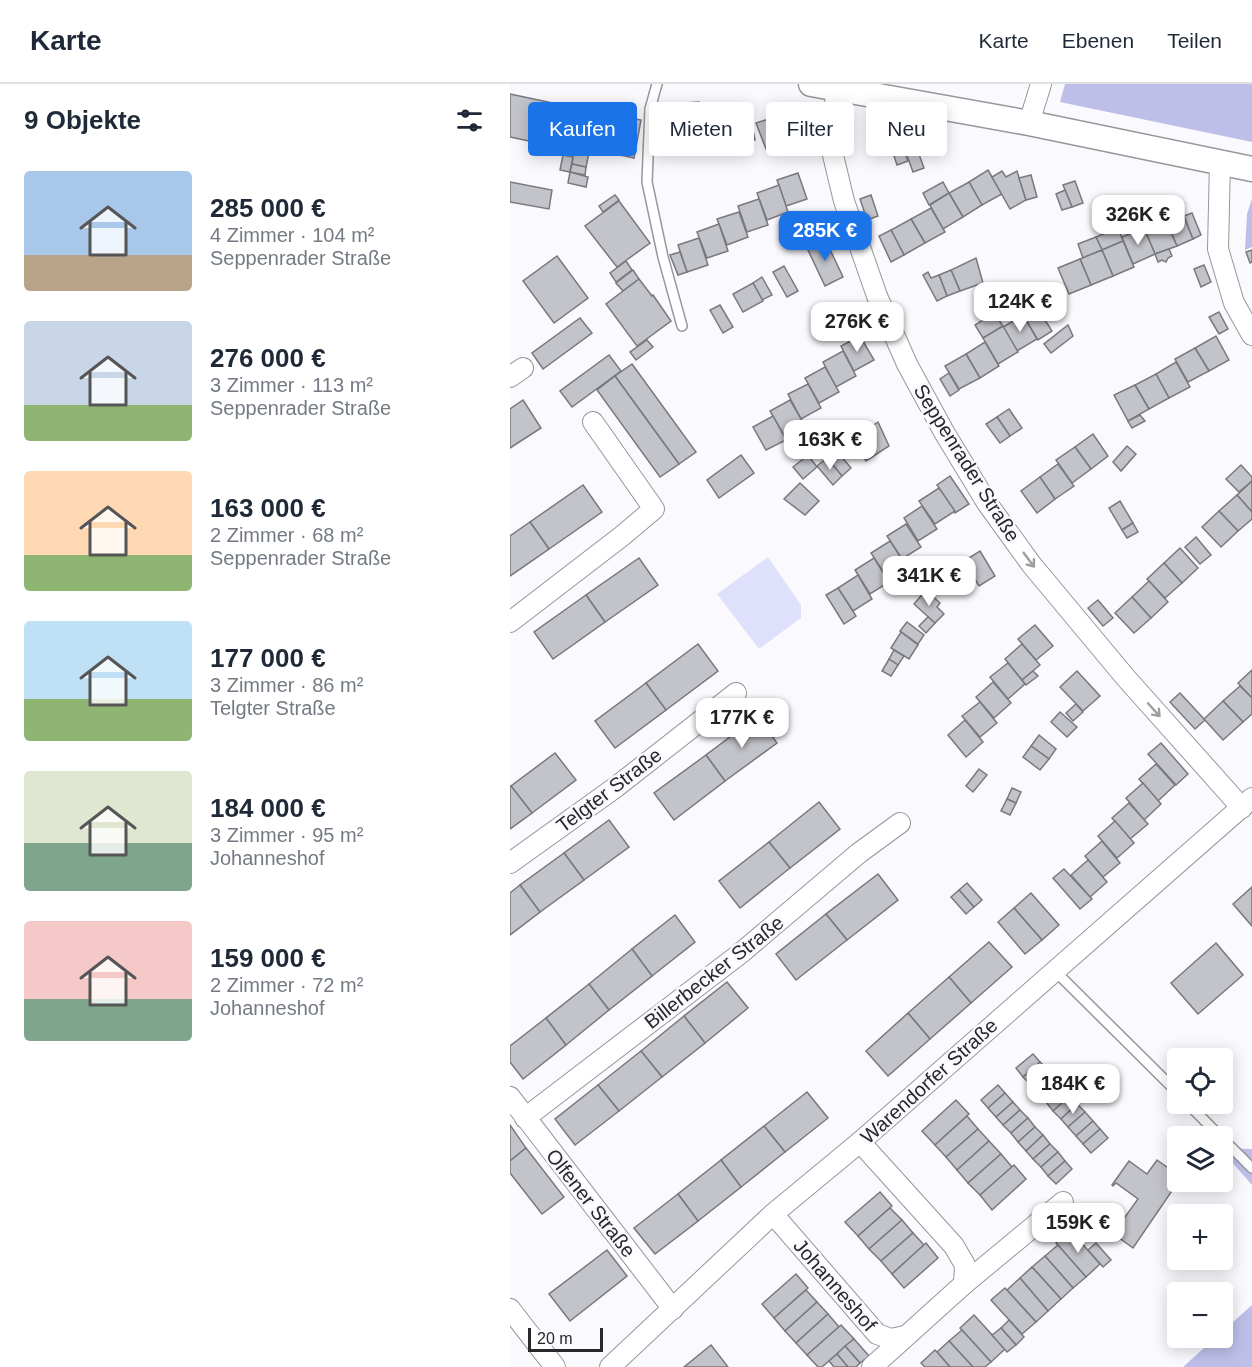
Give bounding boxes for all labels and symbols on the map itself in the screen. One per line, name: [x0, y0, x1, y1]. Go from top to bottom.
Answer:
pin: 326K €: [1089, 195, 1187, 246]
pin: 285K €: [776, 211, 874, 262]
pin: 124K €: [971, 282, 1069, 333]
pin: 276K €: [808, 302, 906, 353]
street label: Seppenrader Straße: [910, 380, 1024, 546]
pin: 163K €: [781, 420, 879, 471]
one-way arrow: [1023, 552, 1035, 568]
pin: 341K €: [880, 556, 978, 607]
pin: 177K €: [693, 698, 791, 749]
one-way arrow: [1147, 702, 1161, 717]
street label: Telgter Straße: [552, 743, 666, 837]
street label: Billerbecker Straße: [640, 911, 788, 1033]
street label: Warendorfer Straße: [856, 1014, 1002, 1148]
pin: 184K €: [1024, 1064, 1122, 1115]
street label: Olfener Straße: [542, 1145, 640, 1261]
pin: 159K €: [1029, 1203, 1127, 1254]
street label: Johanneshof: [789, 1235, 881, 1336]
scale bar: [528, 1325, 603, 1352]

